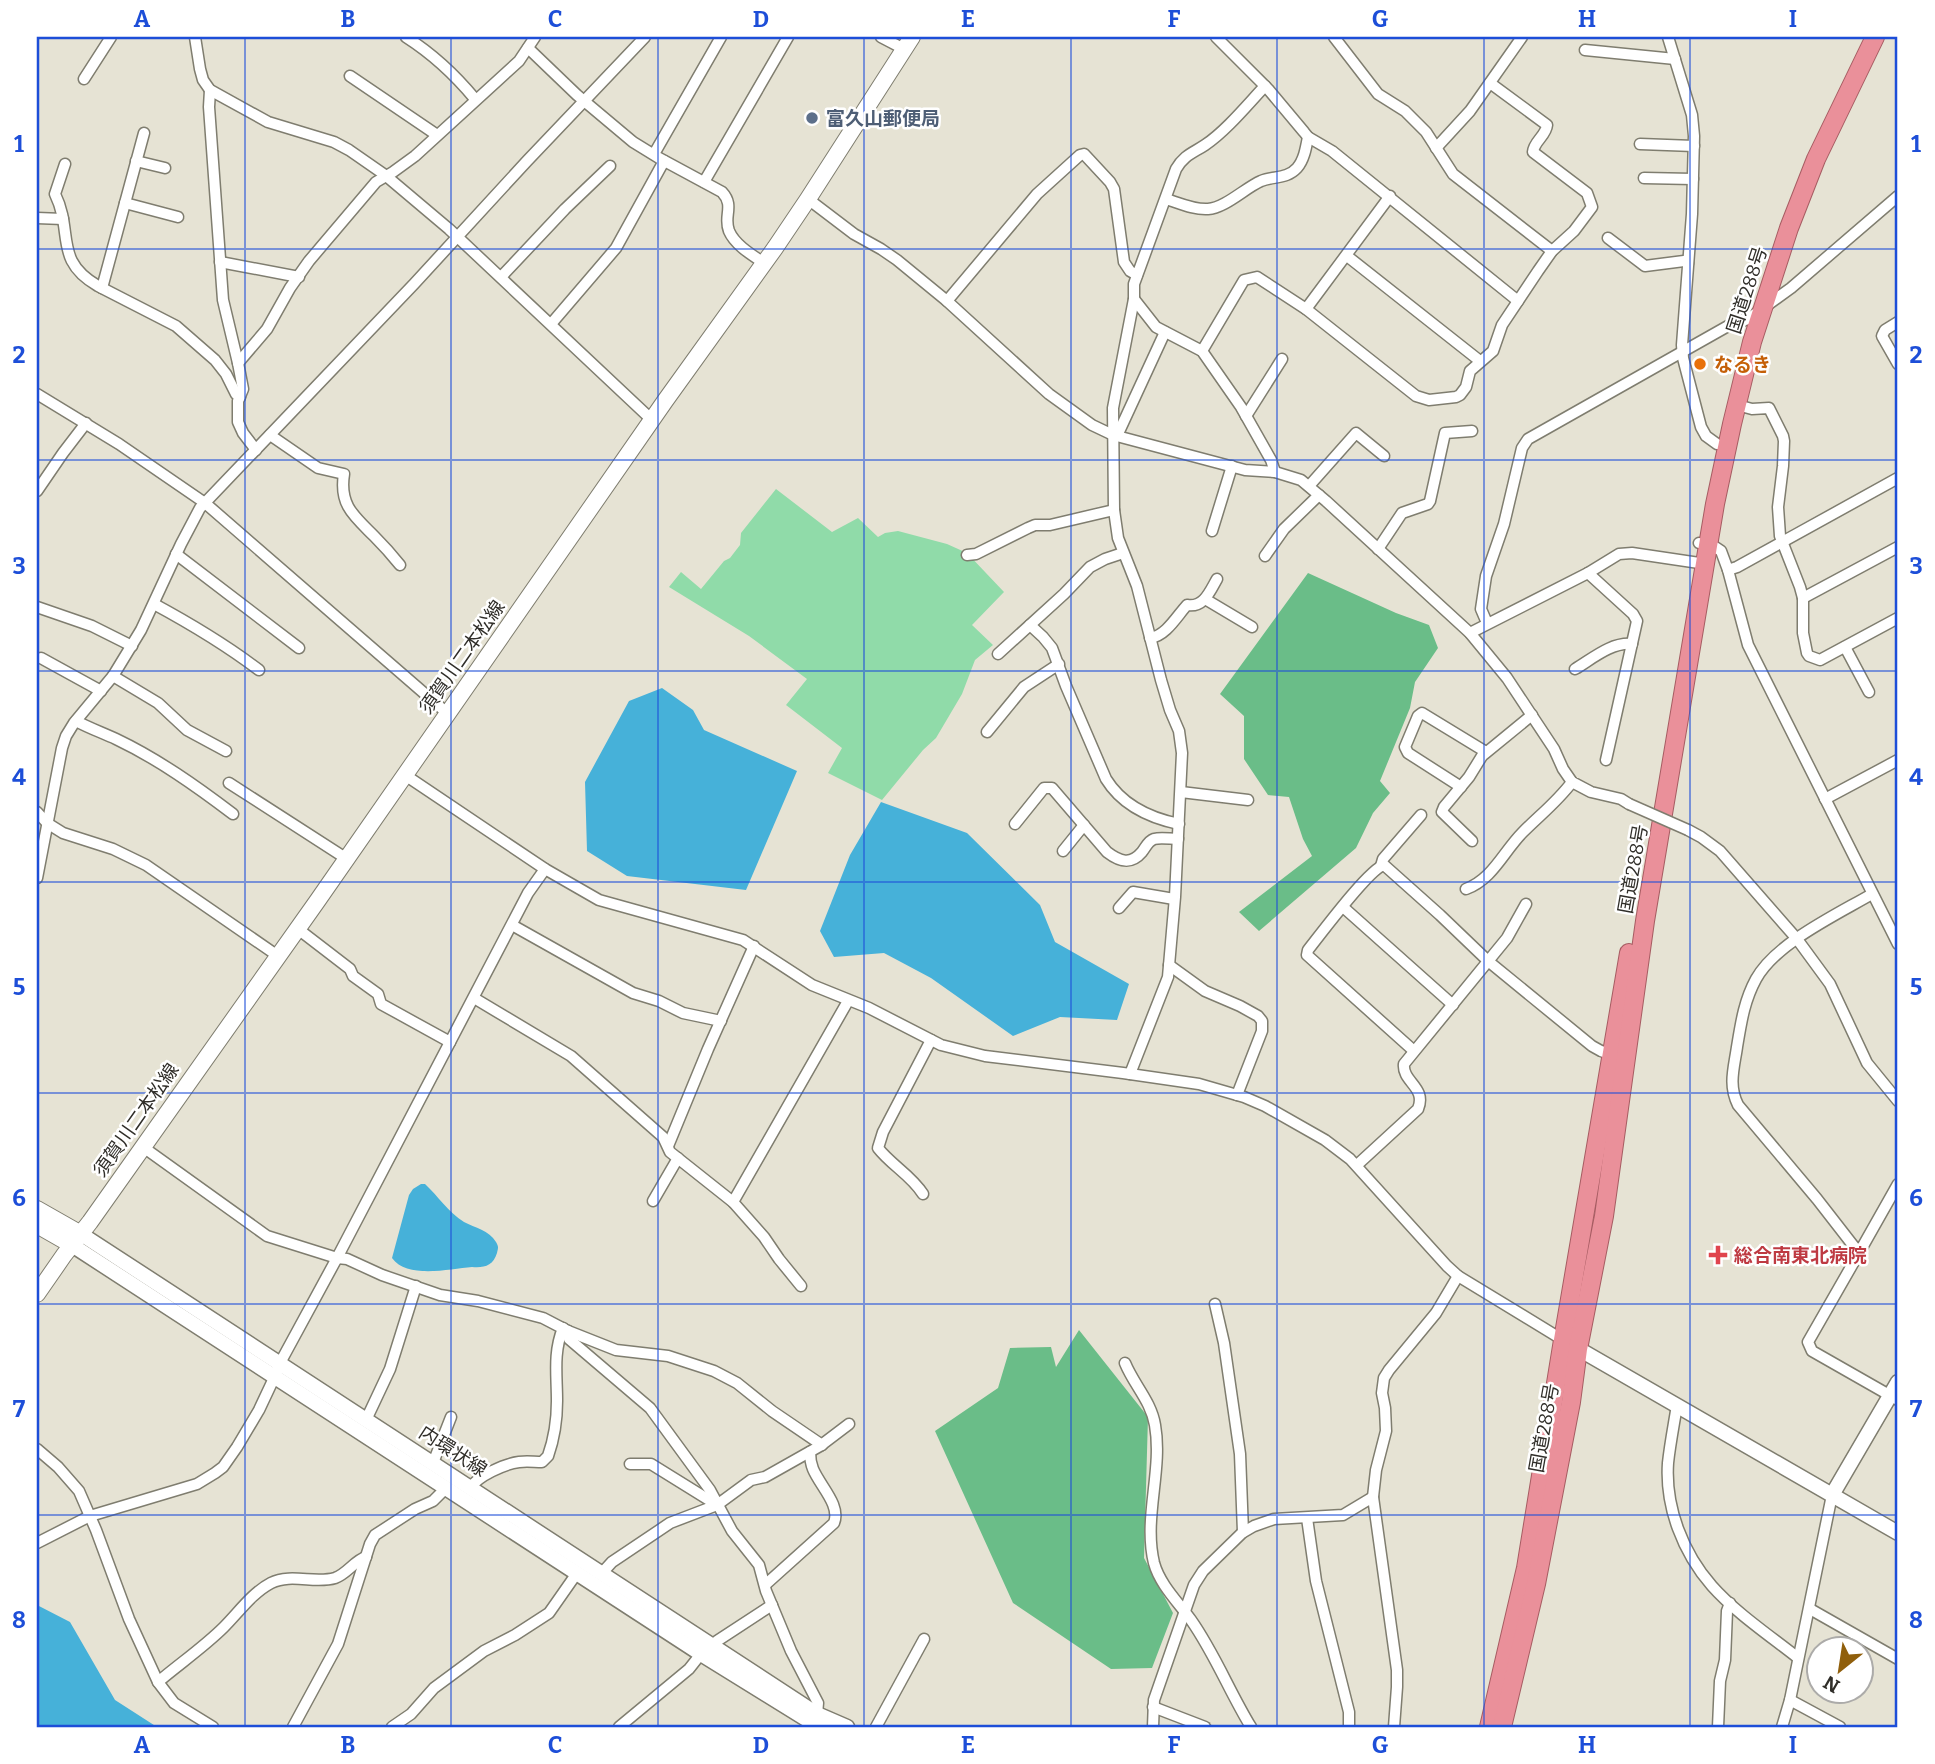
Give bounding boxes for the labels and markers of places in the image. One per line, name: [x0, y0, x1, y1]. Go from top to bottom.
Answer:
place label: 富久山郵便局: [826, 107, 940, 130]
marker: 富久山郵便局: [804, 110, 820, 126]
place label: なるき: [1714, 353, 1771, 376]
marker: なるき: [1692, 356, 1708, 372]
place label: 総合南東北病院: [1734, 1244, 1867, 1267]
marker: 総合南東北病院: [1708, 1245, 1728, 1265]

